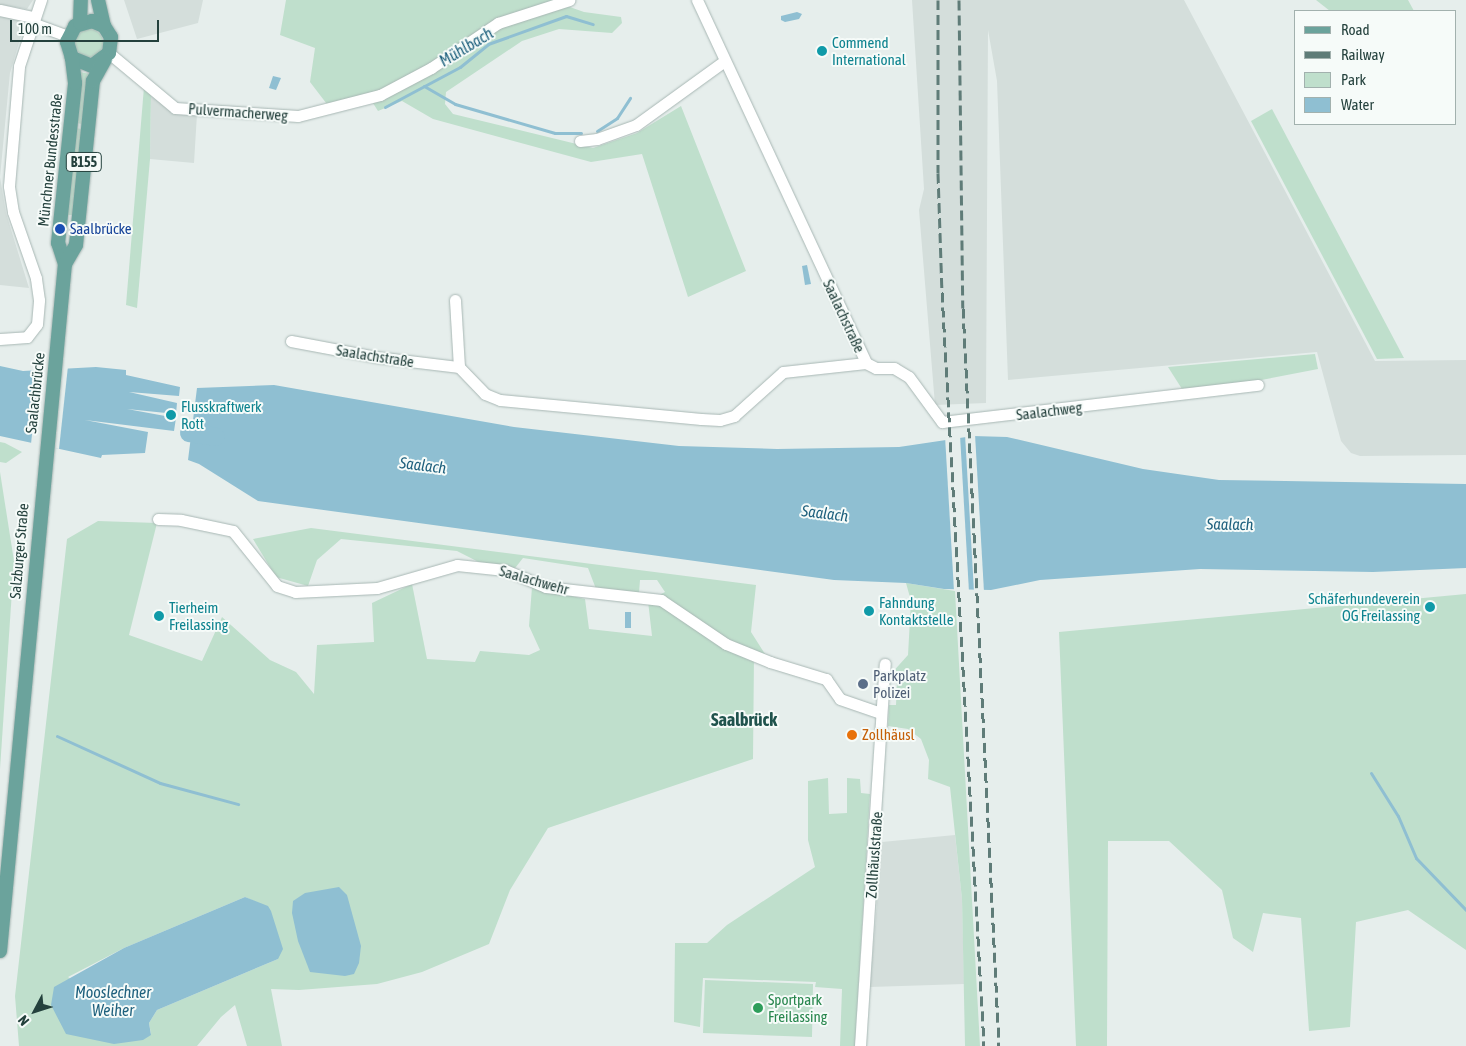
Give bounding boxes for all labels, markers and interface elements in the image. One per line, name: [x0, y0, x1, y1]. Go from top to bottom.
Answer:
scale bar: [12, 10, 161, 42]
legend: [1294, 10, 1456, 125]
text: 100 m: [18, 20, 52, 37]
text: Road: [1341, 21, 1370, 38]
water label: Mühlbach: [436, 24, 496, 70]
place label: Commend International: [832, 33, 906, 68]
marker: Commend International: [816, 45, 828, 57]
text: Railway: [1341, 46, 1385, 63]
text: Park: [1341, 71, 1366, 88]
street label: Münchner Bundesstraße: [34, 93, 66, 227]
text: Water: [1341, 96, 1374, 113]
street label: Pulvermacherweg: [188, 100, 288, 124]
road number: B155: [65, 150, 103, 173]
place label: Saalbrücke: [70, 220, 132, 238]
marker: Saalbrücke: [54, 223, 66, 235]
street label: Saalachstraße: [819, 277, 869, 355]
street label: Saalachstraße: [335, 341, 415, 371]
street label: Saalachbrücke: [22, 352, 48, 434]
place label: Flusskraftwerk Rott: [181, 397, 262, 432]
street label: Saalachweg: [1015, 398, 1083, 424]
marker: Flusskraftwerk Rott: [165, 409, 177, 421]
water label: Saalach: [399, 453, 447, 477]
water label: Saalach: [801, 501, 849, 525]
street label: Salzburger Straße: [6, 502, 32, 600]
water label: Saalach: [1206, 514, 1254, 534]
street label: Saalachwehr: [497, 562, 571, 598]
place label: Schäferhundeverein OG Freilassing: [1308, 589, 1420, 624]
place label: Fahndung Kontaktstelle: [879, 593, 953, 628]
place label: Tierheim Freilassing: [169, 598, 228, 633]
marker: Schäferhundeverein OG Freilassing: [1424, 601, 1436, 613]
marker: Fahndung Kontaktstelle: [863, 605, 875, 617]
marker: Tierheim Freilassing: [153, 610, 165, 622]
place label: Parkplatz Polizei: [873, 666, 926, 701]
marker: Parkplatz Polizei: [857, 678, 869, 690]
district label: Saalbrück: [711, 709, 777, 731]
place label: Zollhäusl: [862, 726, 915, 744]
marker: Zollhäusl: [846, 729, 858, 741]
street label: Zollhäuslstraße: [862, 811, 886, 899]
water label: Mooslechner Weiher: [75, 982, 151, 1020]
north arrow: [10, 986, 60, 1036]
place label: Sportpark Freilassing: [768, 990, 827, 1025]
marker: Sportpark Freilassing: [752, 1002, 764, 1014]
text: N: [15, 1012, 32, 1029]

